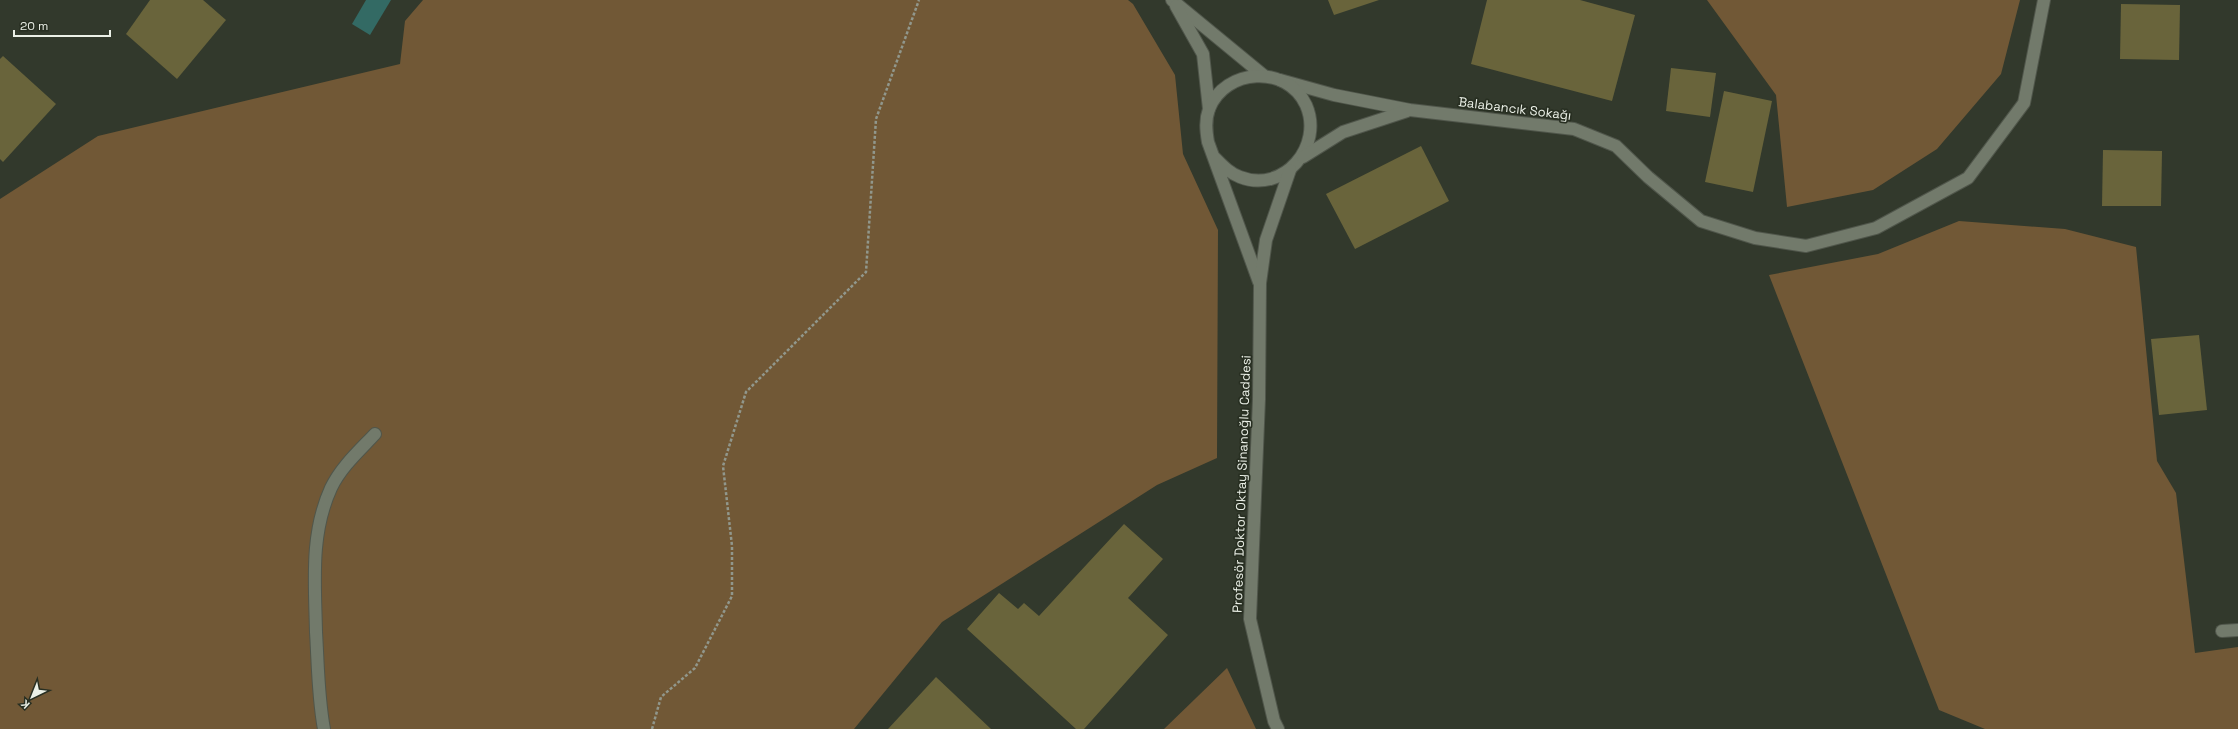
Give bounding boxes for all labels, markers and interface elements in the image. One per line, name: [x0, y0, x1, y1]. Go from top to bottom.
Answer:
scale bar: [14, 12, 110, 38]
text: 20 m: [20, 18, 48, 34]
street label: Balabancık Sokağı: [1458, 93, 1572, 124]
street label: Profesör Doktor Oktay Sinanoğlu Caddesi: [1229, 355, 1254, 613]
north arrow: [12, 677, 52, 717]
text: K: [18, 697, 32, 712]

